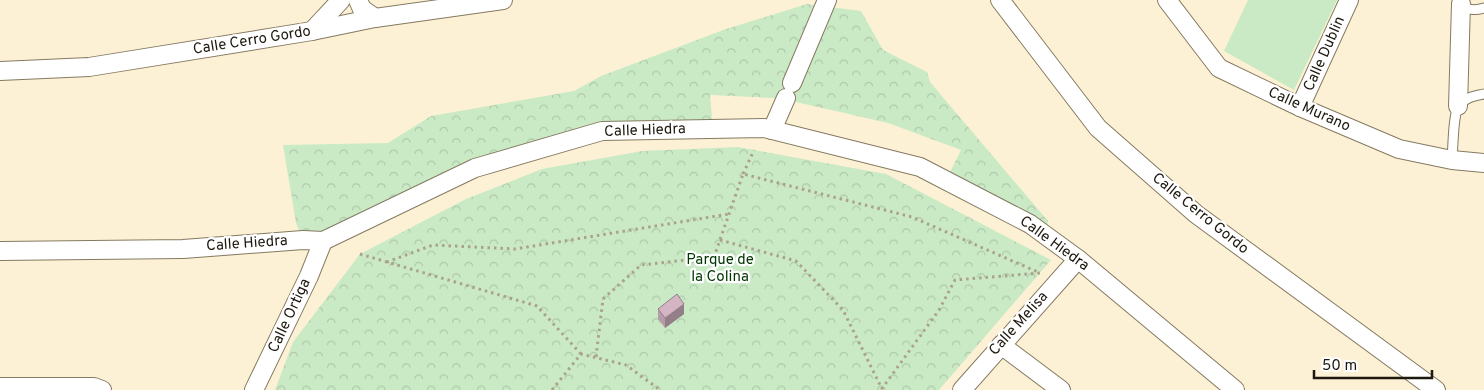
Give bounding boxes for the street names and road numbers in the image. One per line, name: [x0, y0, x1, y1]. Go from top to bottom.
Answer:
street label: Calle Dublin: [1300, 13, 1350, 95]
street label: Calle Cerro Gordo: [192, 22, 312, 60]
street label: Calle Murano: [1265, 83, 1353, 137]
street label: Calle Hiedra: [604, 120, 686, 142]
street label: Calle Cerro Gordo: [1148, 169, 1252, 259]
street label: Calle Hiedra: [1015, 212, 1093, 276]
street label: Calle Hiedra: [206, 232, 288, 256]
street label: Calle Ortiga: [265, 276, 315, 356]
street label: Calle Melisa: [985, 288, 1053, 360]

